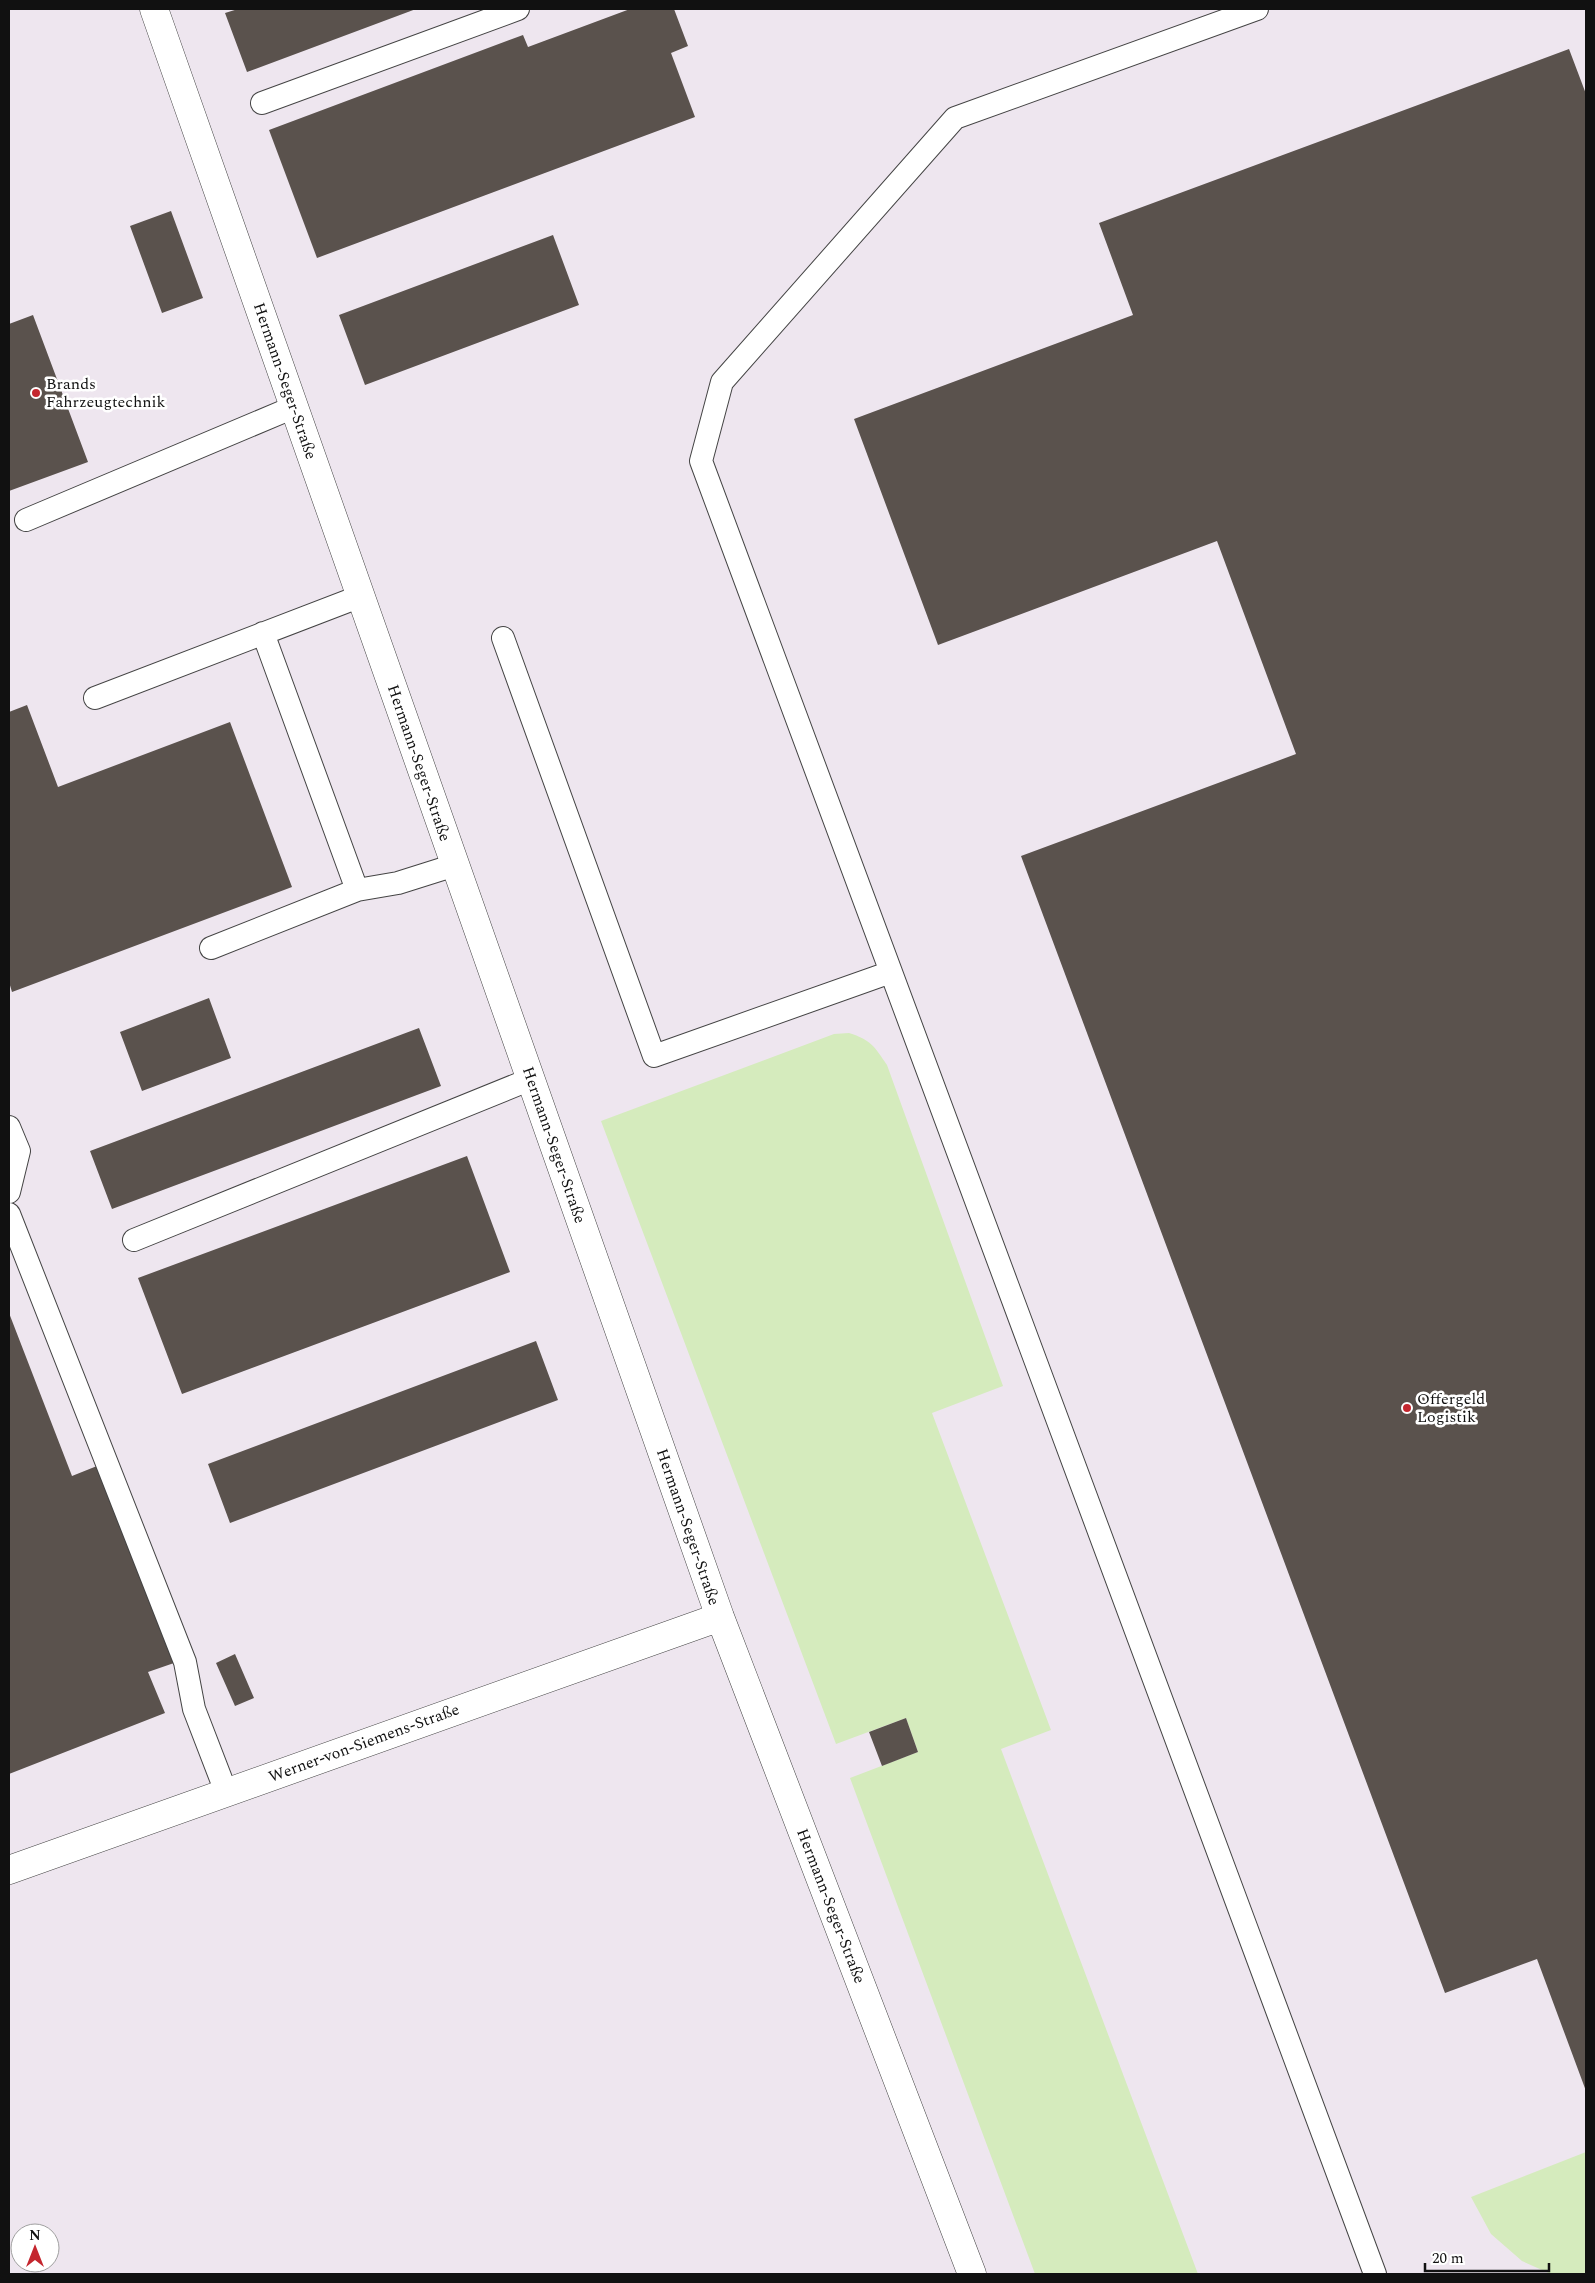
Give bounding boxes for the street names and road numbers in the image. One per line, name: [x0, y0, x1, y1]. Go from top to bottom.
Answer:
street label: Hermann-Seger-Straße: [247, 299, 323, 463]
street label: Hermann-Seger-Straße: [381, 681, 457, 845]
street label: Hermann-Seger-Straße: [516, 1063, 592, 1227]
street label: Hermann-Seger-Straße: [650, 1445, 726, 1609]
street label: Werner-von-Siemens-Straße: [265, 1697, 463, 1789]
street label: Hermann-Seger-Straße: [790, 1825, 872, 1987]

